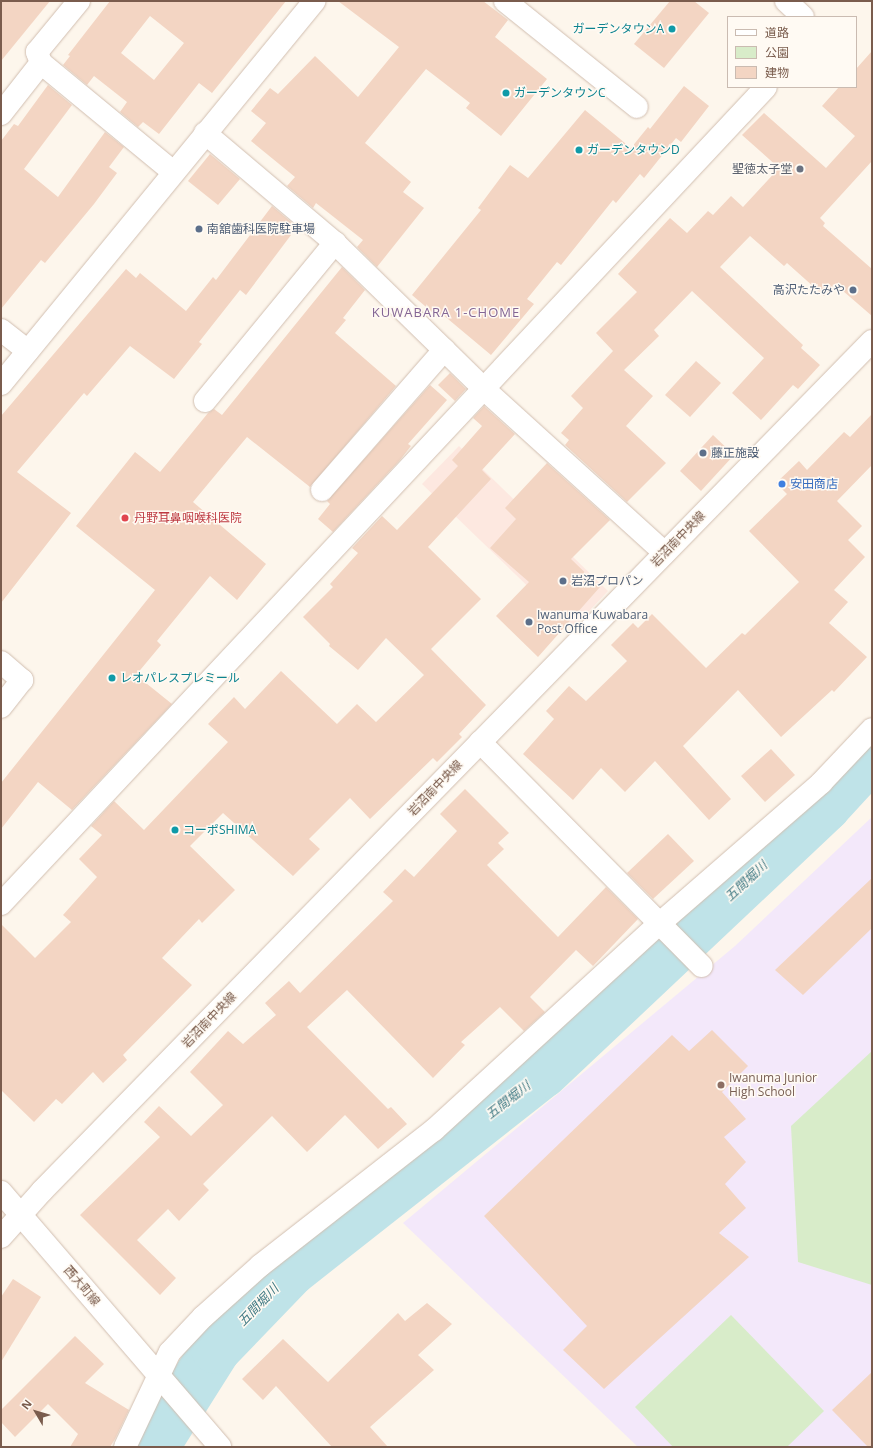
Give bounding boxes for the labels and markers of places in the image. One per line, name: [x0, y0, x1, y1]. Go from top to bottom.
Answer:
place label: ガーデンタウンA: [572, 22, 664, 36]
marker: ガーデンタウンA: [667, 24, 677, 34]
place label: ガーデンタウンC: [514, 86, 606, 100]
marker: ガーデンタウンC: [501, 88, 511, 98]
place label: ガーデンタウンD: [587, 143, 680, 157]
marker: ガーデンタウンD: [574, 145, 584, 155]
place label: 聖徳太子堂: [732, 162, 792, 176]
marker: 聖徳太子堂: [795, 164, 805, 174]
place label: 南舘歯科医院駐車場: [207, 222, 315, 236]
marker: 南舘歯科医院駐車場: [194, 224, 204, 234]
place label: 高沢たたみや: [773, 283, 845, 297]
marker: 高沢たたみや: [848, 285, 858, 295]
place label: 藤正施設: [711, 446, 759, 460]
marker: 藤正施設: [698, 448, 708, 458]
place label: 安田商店: [790, 477, 838, 491]
marker: 安田商店: [777, 479, 787, 489]
place label: 丹野耳鼻咽喉科医院: [134, 511, 242, 525]
marker: 丹野耳鼻咽喉科医院: [119, 512, 131, 524]
place label: 岩沼プロパン: [571, 574, 643, 588]
marker: 岩沼プロパン: [558, 576, 568, 586]
place label: Iwanuma Kuwabara Post Office: [537, 608, 648, 636]
marker: Iwanuma Kuwabara Post Office: [524, 617, 534, 627]
place label: レオパレスプレミール: [120, 671, 240, 685]
marker: レオパレスプレミール: [107, 673, 117, 683]
place label: コーポSHIMA: [183, 823, 256, 837]
marker: コーポSHIMA: [170, 825, 180, 835]
place label: Iwanuma Junior High School: [729, 1071, 817, 1099]
marker: Iwanuma Junior High School: [716, 1080, 726, 1090]

